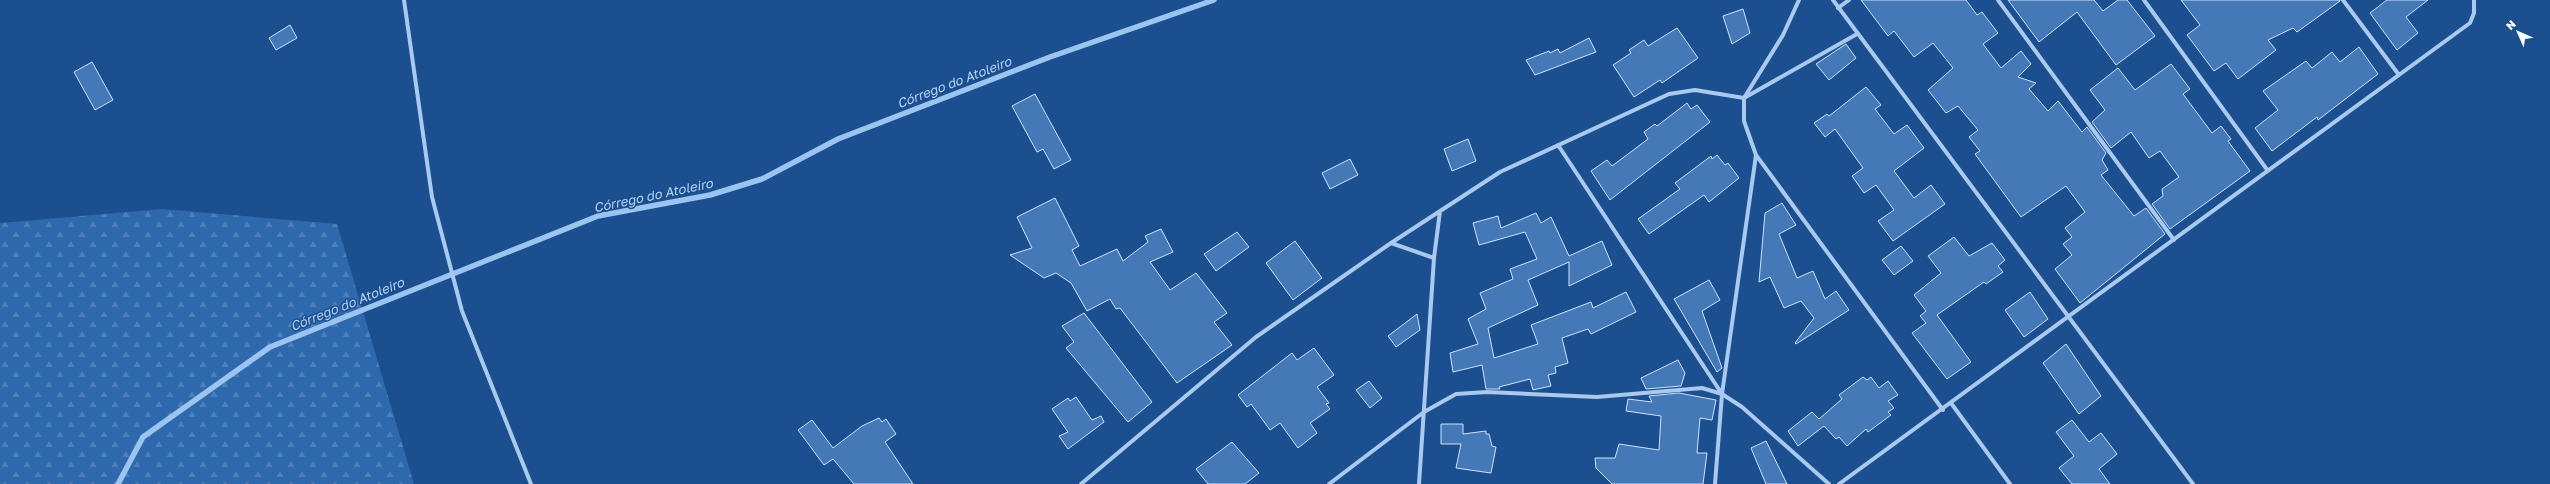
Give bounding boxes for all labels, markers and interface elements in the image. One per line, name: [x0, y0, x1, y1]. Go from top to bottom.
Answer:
north arrow: [2498, 12, 2538, 52]
text: N: [2503, 17, 2518, 32]
water label: Córrego do Atoleiro: [895, 52, 1015, 111]
water label: Córrego do Atoleiro: [592, 174, 715, 215]
water label: Córrego do Atoleiro: [288, 273, 407, 334]

